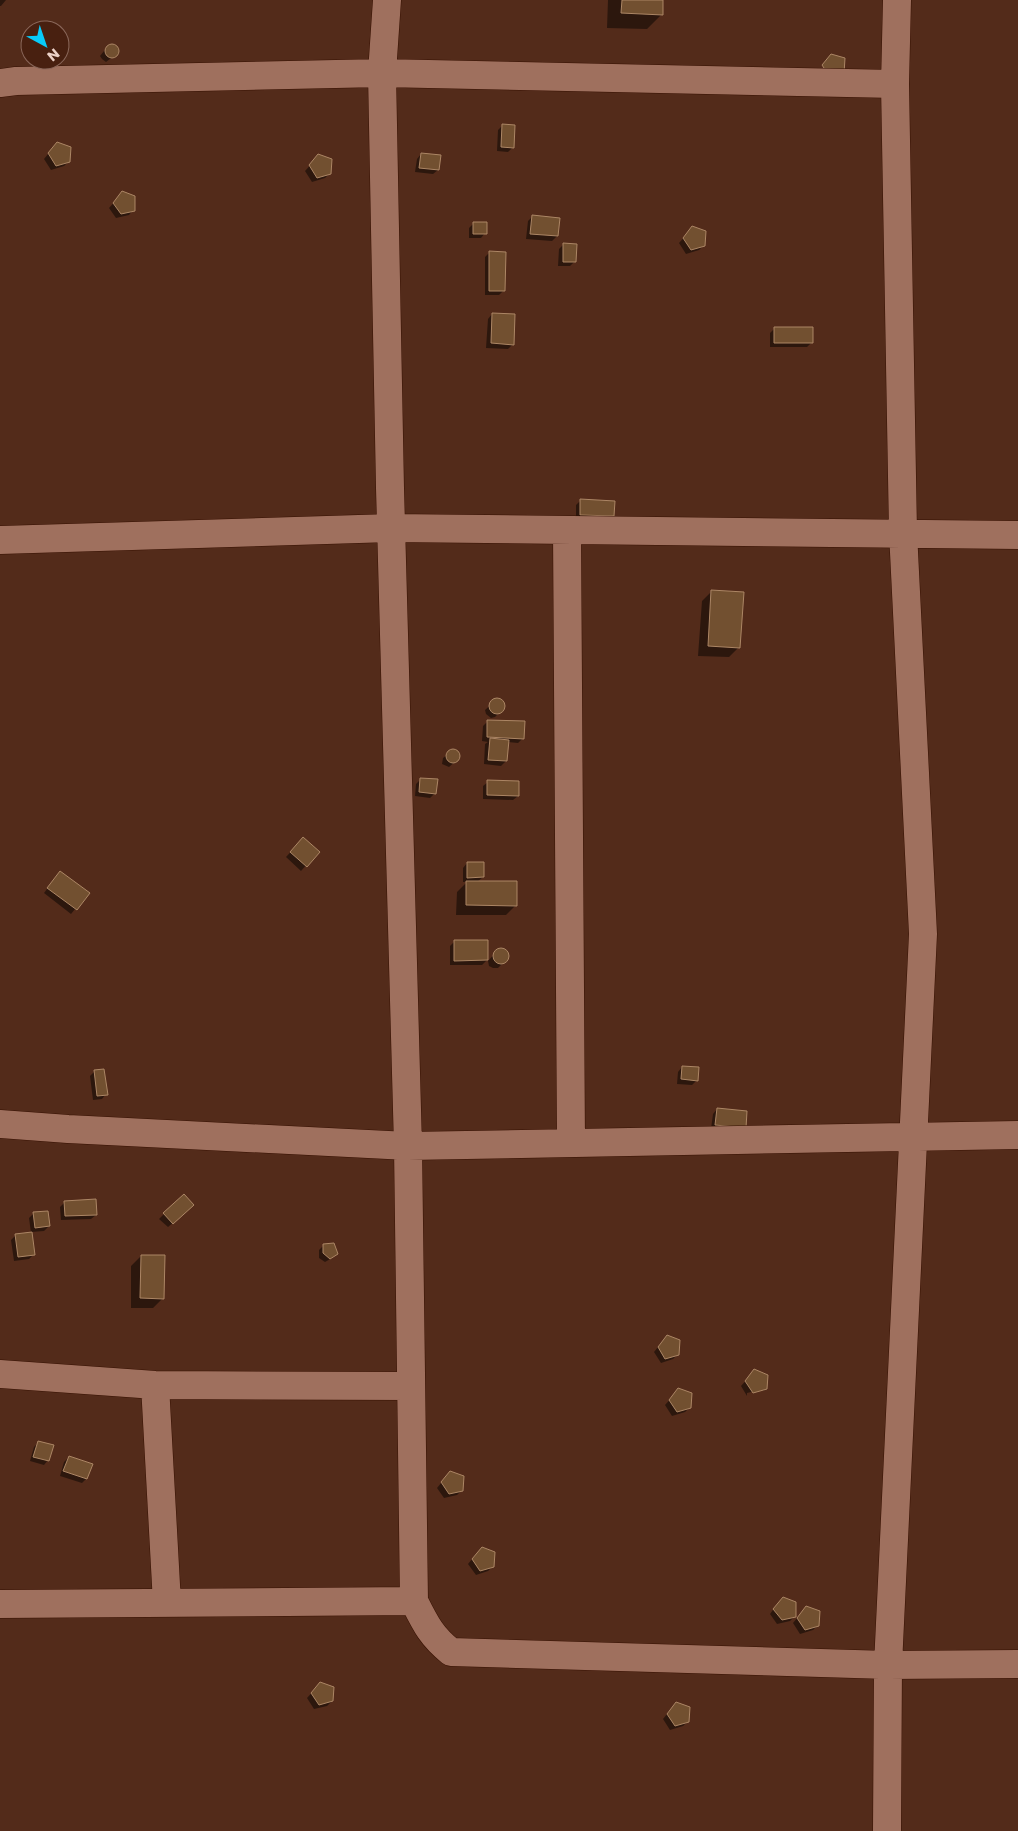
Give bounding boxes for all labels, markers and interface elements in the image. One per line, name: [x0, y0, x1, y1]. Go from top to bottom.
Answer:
north arrow: [20, 20, 70, 70]
text: N: [43, 44, 64, 66]

